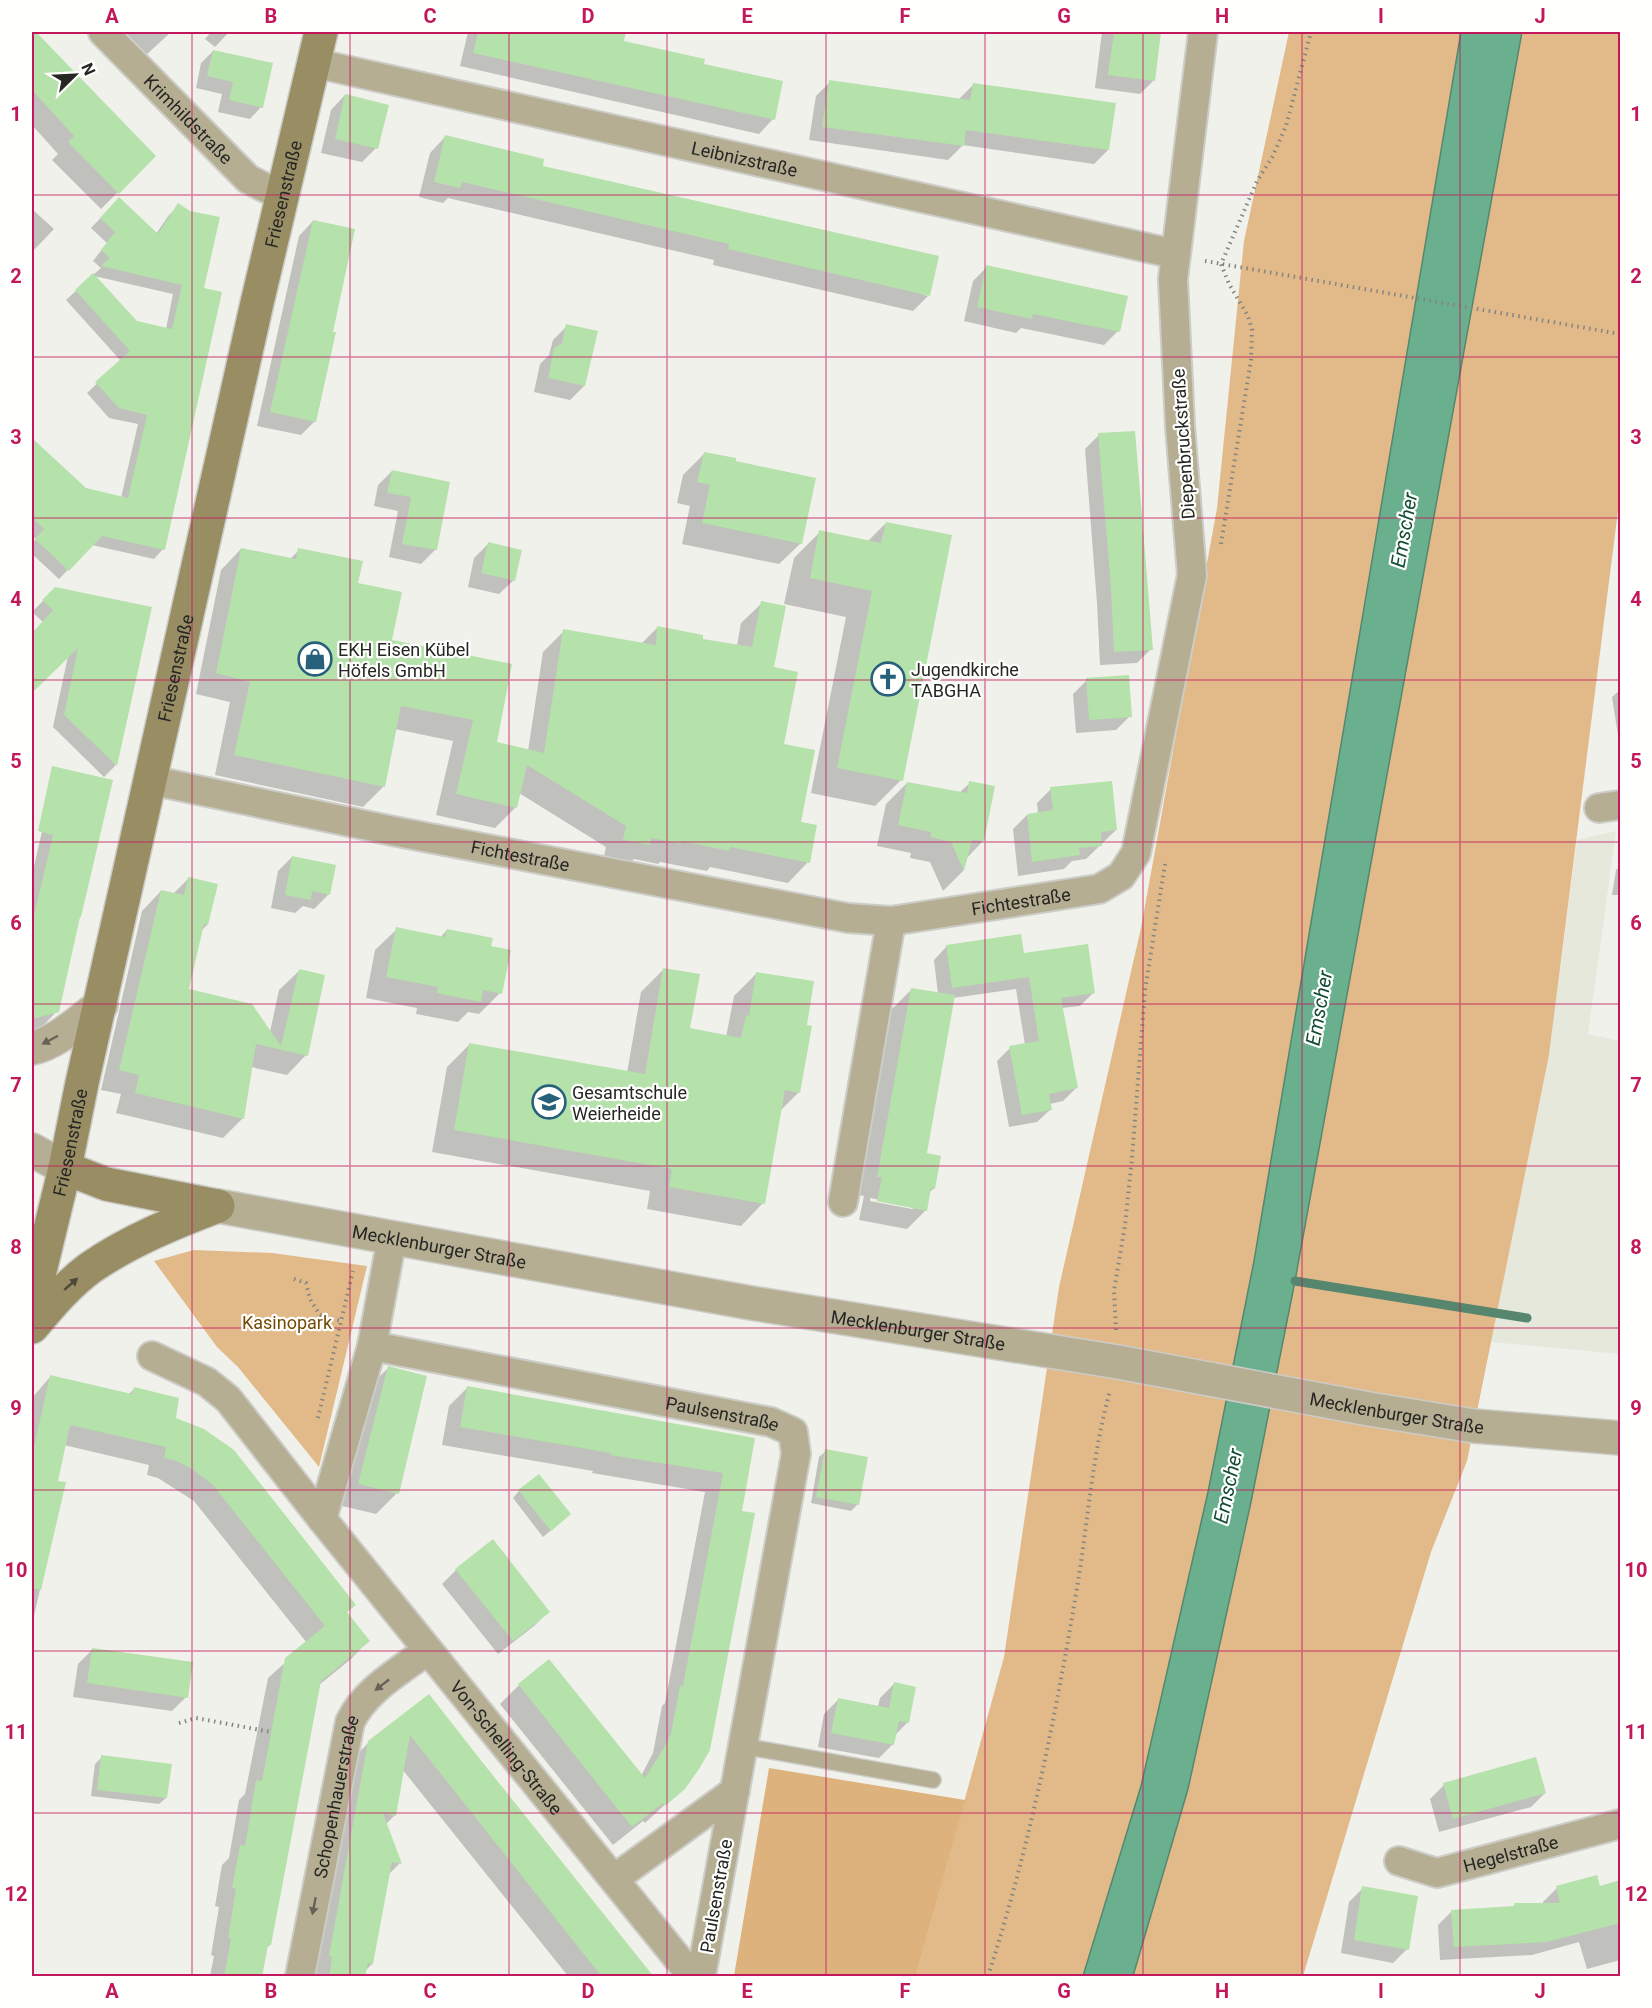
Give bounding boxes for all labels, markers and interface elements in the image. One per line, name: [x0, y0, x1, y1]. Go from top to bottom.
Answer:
text: A: [105, 4, 119, 28]
text: B: [265, 4, 277, 28]
text: C: [423, 4, 437, 28]
text: D: [582, 4, 595, 28]
text: E: [741, 4, 753, 28]
text: F: [900, 4, 911, 28]
text: G: [1057, 4, 1071, 28]
text: H: [1215, 4, 1229, 28]
text: I: [1378, 4, 1384, 28]
text: J: [1534, 4, 1546, 28]
north arrow: [45, 45, 105, 105]
text: N: [77, 60, 99, 78]
street label: Krimhildstraße: [140, 70, 237, 168]
text: 1: [10, 102, 22, 126]
text: 1: [1630, 102, 1642, 126]
street label: Leibnizstraße: [690, 137, 800, 180]
street label: Friesenstraße: [260, 138, 306, 250]
text: 2: [10, 264, 22, 288]
text: 2: [1630, 264, 1642, 288]
street label: Diepenbruckstraße: [1167, 368, 1199, 520]
text: 3: [10, 425, 22, 449]
text: 3: [1630, 425, 1642, 449]
water label: Emscher: [1386, 489, 1423, 569]
text: 4: [10, 587, 22, 611]
text: 4: [1630, 587, 1642, 611]
street label: Friesenstraße: [153, 612, 197, 724]
place label: EKH Eisen Kübel Höfels GmbH: [338, 639, 470, 681]
shop icon: EKH Eisen Kübel Höfels GmbH: [297, 641, 333, 677]
place label: Jugendkirche TABGHA: [911, 659, 1019, 701]
church icon: Jugendkirche TABGHA: [870, 661, 906, 697]
text: 5: [10, 749, 22, 773]
text: 5: [1630, 749, 1642, 773]
street label: Fichtestraße: [469, 836, 572, 875]
street label: Fichtestraße: [970, 883, 1072, 919]
text: 6: [10, 911, 22, 935]
text: 6: [1630, 911, 1642, 935]
water label: Emscher: [1301, 967, 1338, 1047]
one-way arrow: [41, 1035, 58, 1045]
text: 7: [10, 1073, 22, 1097]
text: 7: [1630, 1073, 1642, 1097]
place label: Gesamtschule Weierheide: [572, 1082, 687, 1124]
school or university icon: Gesamtschule Weierheide: [531, 1084, 567, 1120]
street label: Friesenstraße: [48, 1087, 91, 1198]
street label: Mecklenburger Straße: [351, 1220, 528, 1272]
text: 8: [10, 1235, 22, 1259]
text: 8: [1630, 1235, 1642, 1259]
one-way arrow: [63, 1278, 78, 1291]
street label: Mecklenburger Straße: [829, 1306, 1007, 1354]
park label: Kasinopark: [242, 1312, 333, 1333]
street label: Mecklenburger Straße: [1308, 1388, 1485, 1437]
street label: Paulsenstraße: [664, 1392, 783, 1435]
text: 9: [10, 1396, 22, 1420]
text: 9: [1630, 1396, 1642, 1420]
water label: Emscher: [1208, 1445, 1248, 1526]
text: 10: [5, 1558, 27, 1582]
text: 10: [1625, 1558, 1647, 1582]
street label: Von-Schelling-Straße: [446, 1676, 567, 1819]
one-way arrow: [374, 1679, 389, 1691]
street label: Schopenhauerstraße: [309, 1711, 363, 1880]
text: 11: [5, 1720, 27, 1744]
text: 11: [1625, 1720, 1647, 1744]
street label: Hegelstraße: [1461, 1831, 1560, 1876]
street label: Paulsenstraße: [696, 1838, 736, 1954]
text: 12: [5, 1882, 27, 1906]
text: 12: [1625, 1882, 1647, 1906]
one-way arrow: [309, 1897, 318, 1916]
text: A: [105, 1979, 119, 2003]
text: B: [265, 1979, 277, 2003]
text: C: [423, 1979, 437, 2003]
text: D: [582, 1979, 595, 2003]
text: E: [741, 1979, 753, 2003]
text: F: [900, 1979, 911, 2003]
text: G: [1057, 1979, 1071, 2003]
text: H: [1215, 1979, 1229, 2003]
text: I: [1378, 1979, 1384, 2003]
text: J: [1534, 1979, 1546, 2003]

